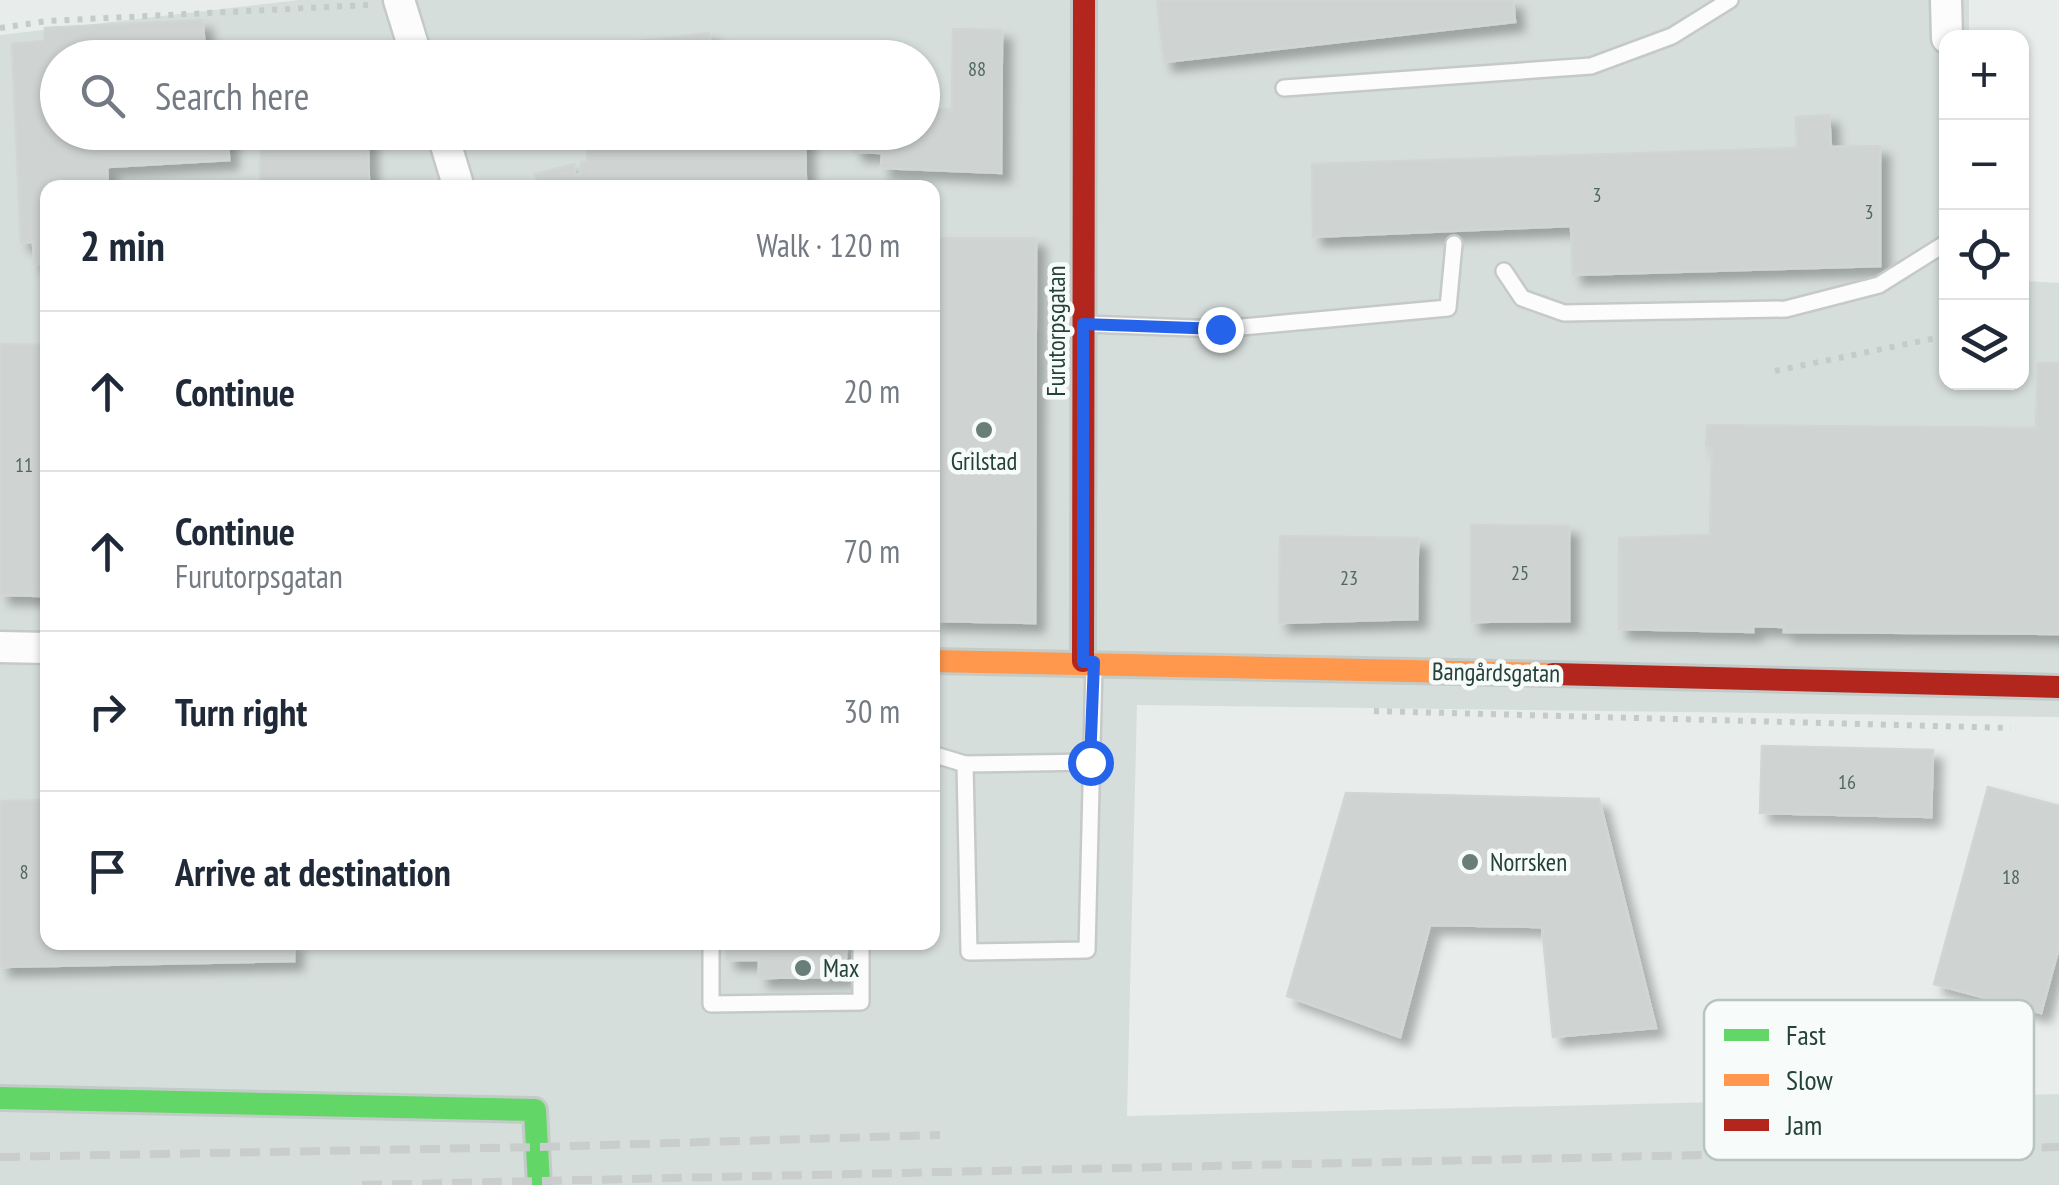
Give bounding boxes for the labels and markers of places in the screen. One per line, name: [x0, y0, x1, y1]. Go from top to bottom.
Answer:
marker: Grilstad: [973, 419, 995, 441]
place label: Grilstad: [951, 445, 1017, 477]
place label: Norrsken: [1490, 846, 1567, 878]
marker: Norrsken: [1459, 851, 1481, 873]
place label: Max: [823, 952, 859, 984]
marker: Max: [792, 957, 814, 979]

